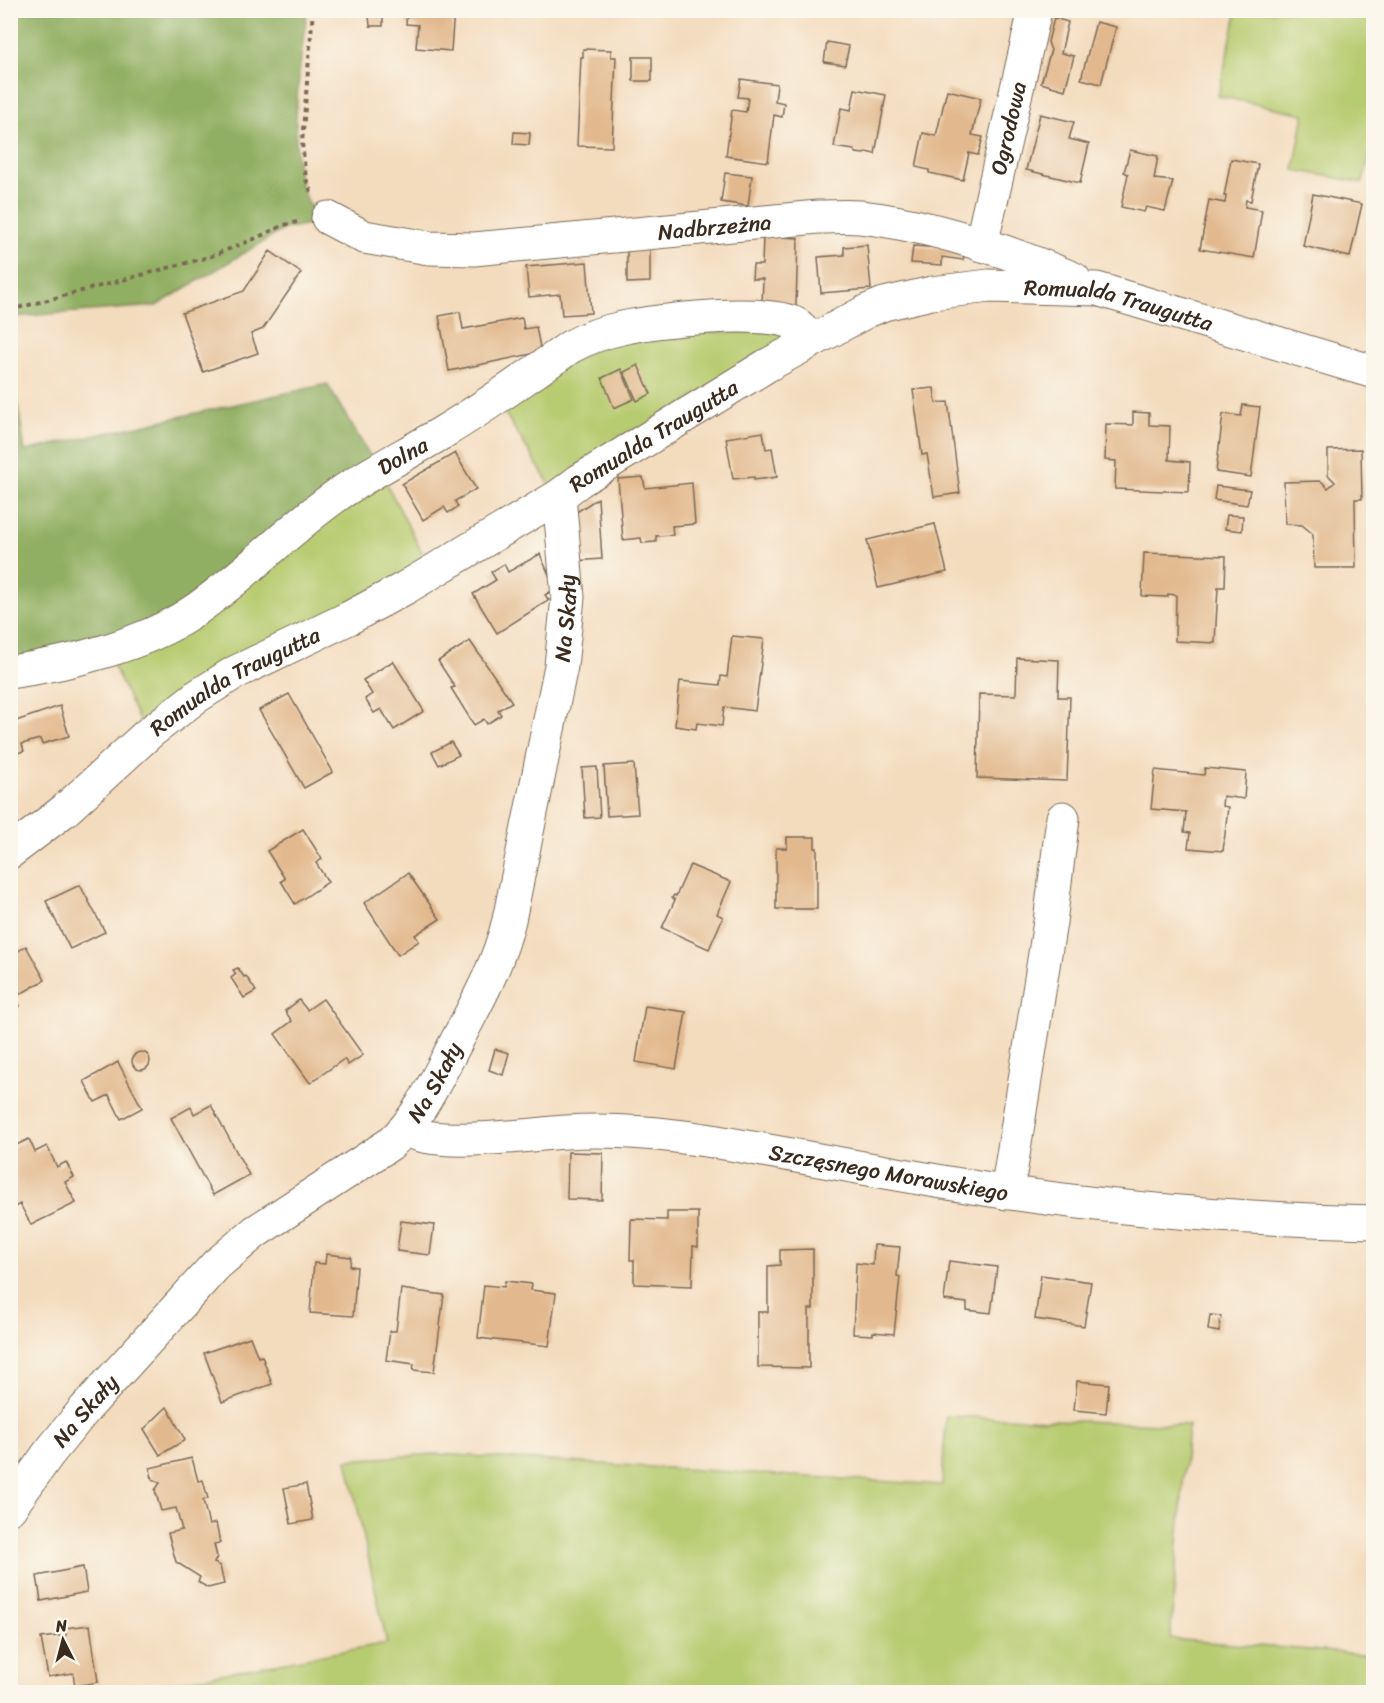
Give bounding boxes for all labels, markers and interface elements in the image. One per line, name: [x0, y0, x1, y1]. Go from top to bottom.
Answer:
street label: Ogrodowa: [978, 78, 1037, 179]
street label: Nadbrzeżna: [656, 202, 773, 251]
street label: Romualda Traugutta: [1024, 267, 1219, 342]
street label: Romualda Traugutta: [560, 368, 747, 502]
street label: Dolna: [369, 425, 436, 486]
street label: Na Skały: [542, 573, 588, 664]
street label: Romualda Traugutta: [141, 615, 327, 746]
street label: Na Skały: [396, 1034, 473, 1130]
street label: Szczęsnego Morawskiego: [766, 1132, 1011, 1212]
street label: Na Skały: [41, 1364, 128, 1456]
north arrow: [33, 1610, 93, 1670]
text: N: [53, 1610, 69, 1641]

